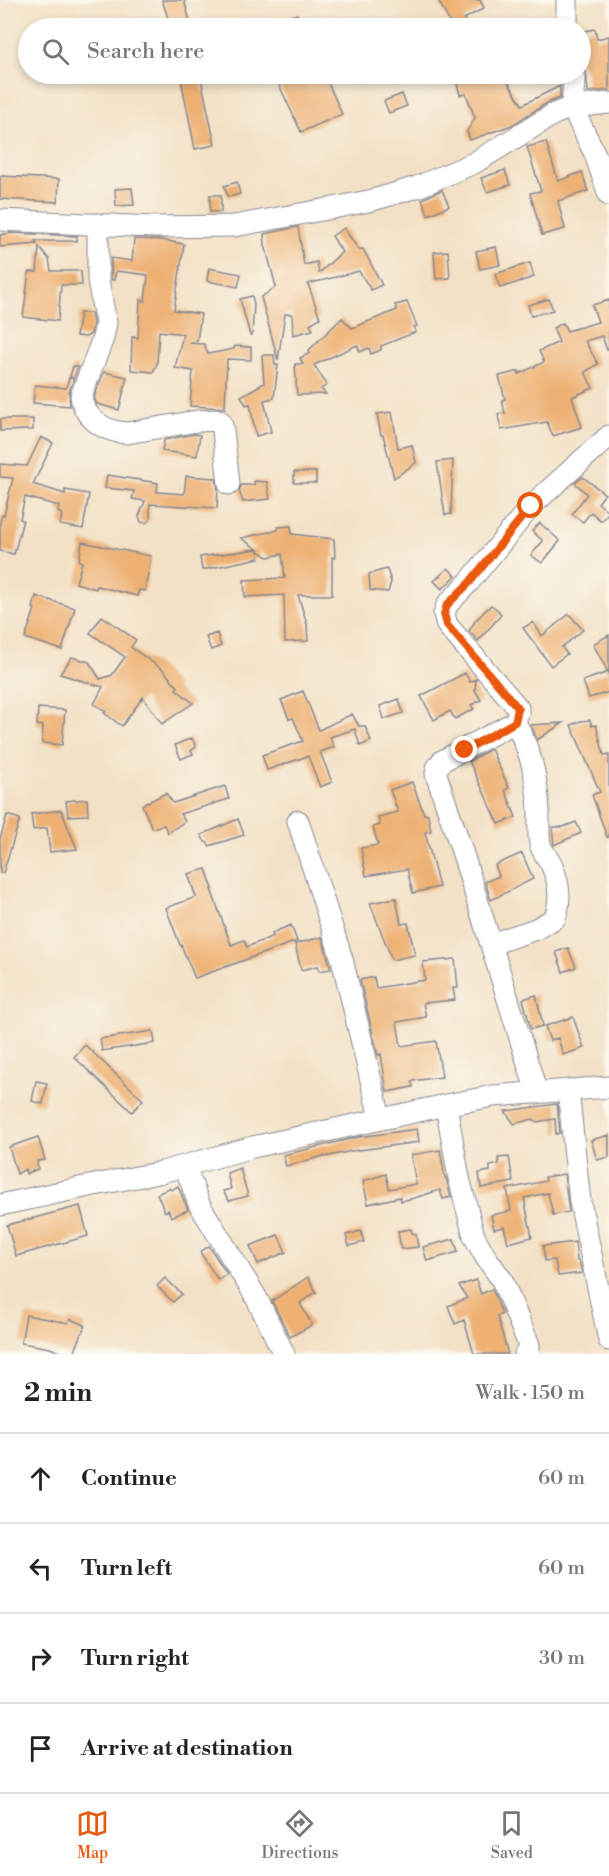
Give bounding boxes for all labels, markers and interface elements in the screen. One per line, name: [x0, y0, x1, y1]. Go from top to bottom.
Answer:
search box: [18, 18, 591, 84]
icon: search: [39, 35, 72, 68]
text: Search here: [87, 38, 204, 65]
route start: [517, 492, 543, 518]
route end: [451, 736, 477, 762]
text: 2 min: [24, 1377, 92, 1409]
text: Walk · 150 m: [476, 1381, 585, 1406]
icon: ahead: [24, 1462, 57, 1495]
text: Continue: [81, 1465, 177, 1492]
text: 60 m: [538, 1466, 585, 1491]
icon: left: [24, 1552, 57, 1585]
text: Turn left: [81, 1555, 172, 1582]
text: 60 m: [538, 1556, 585, 1581]
icon: right: [24, 1642, 57, 1675]
text: Turn right: [81, 1645, 189, 1672]
text: 30 m: [539, 1646, 585, 1671]
icon: arrive: [24, 1732, 57, 1765]
text: Arrive at destination: [81, 1735, 293, 1762]
tab: Map: [76, 1807, 109, 1863]
tab: Directions: [261, 1807, 339, 1863]
tab: Saved: [491, 1807, 533, 1863]

